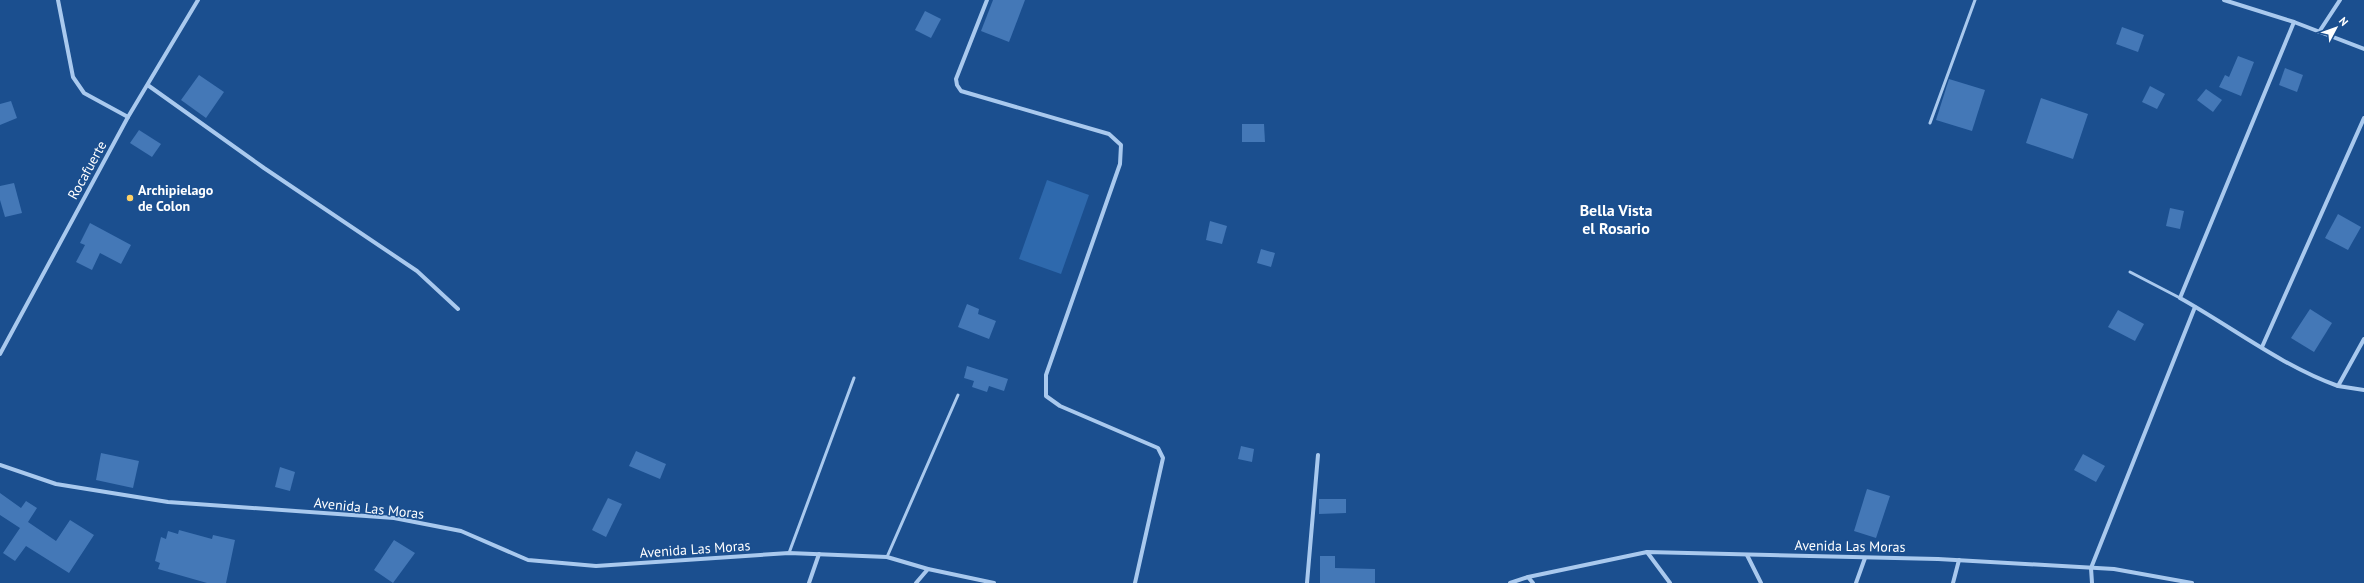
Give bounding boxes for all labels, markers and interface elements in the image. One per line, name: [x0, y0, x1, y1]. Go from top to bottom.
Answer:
north arrow: [2316, 8, 2356, 48]
text: N: [2336, 14, 2351, 29]
street label: Rocafuerte: [64, 137, 110, 203]
place label: Archipielago de Colon: [138, 181, 214, 215]
marker: Archipielago de Colon: [125, 193, 135, 203]
district label: Bella Vista el Rosario: [1580, 200, 1652, 238]
street label: Avenida Las Moras: [313, 493, 425, 523]
street label: Avenida Las Moras: [639, 536, 751, 562]
street label: Avenida Las Moras: [1794, 536, 1906, 556]

